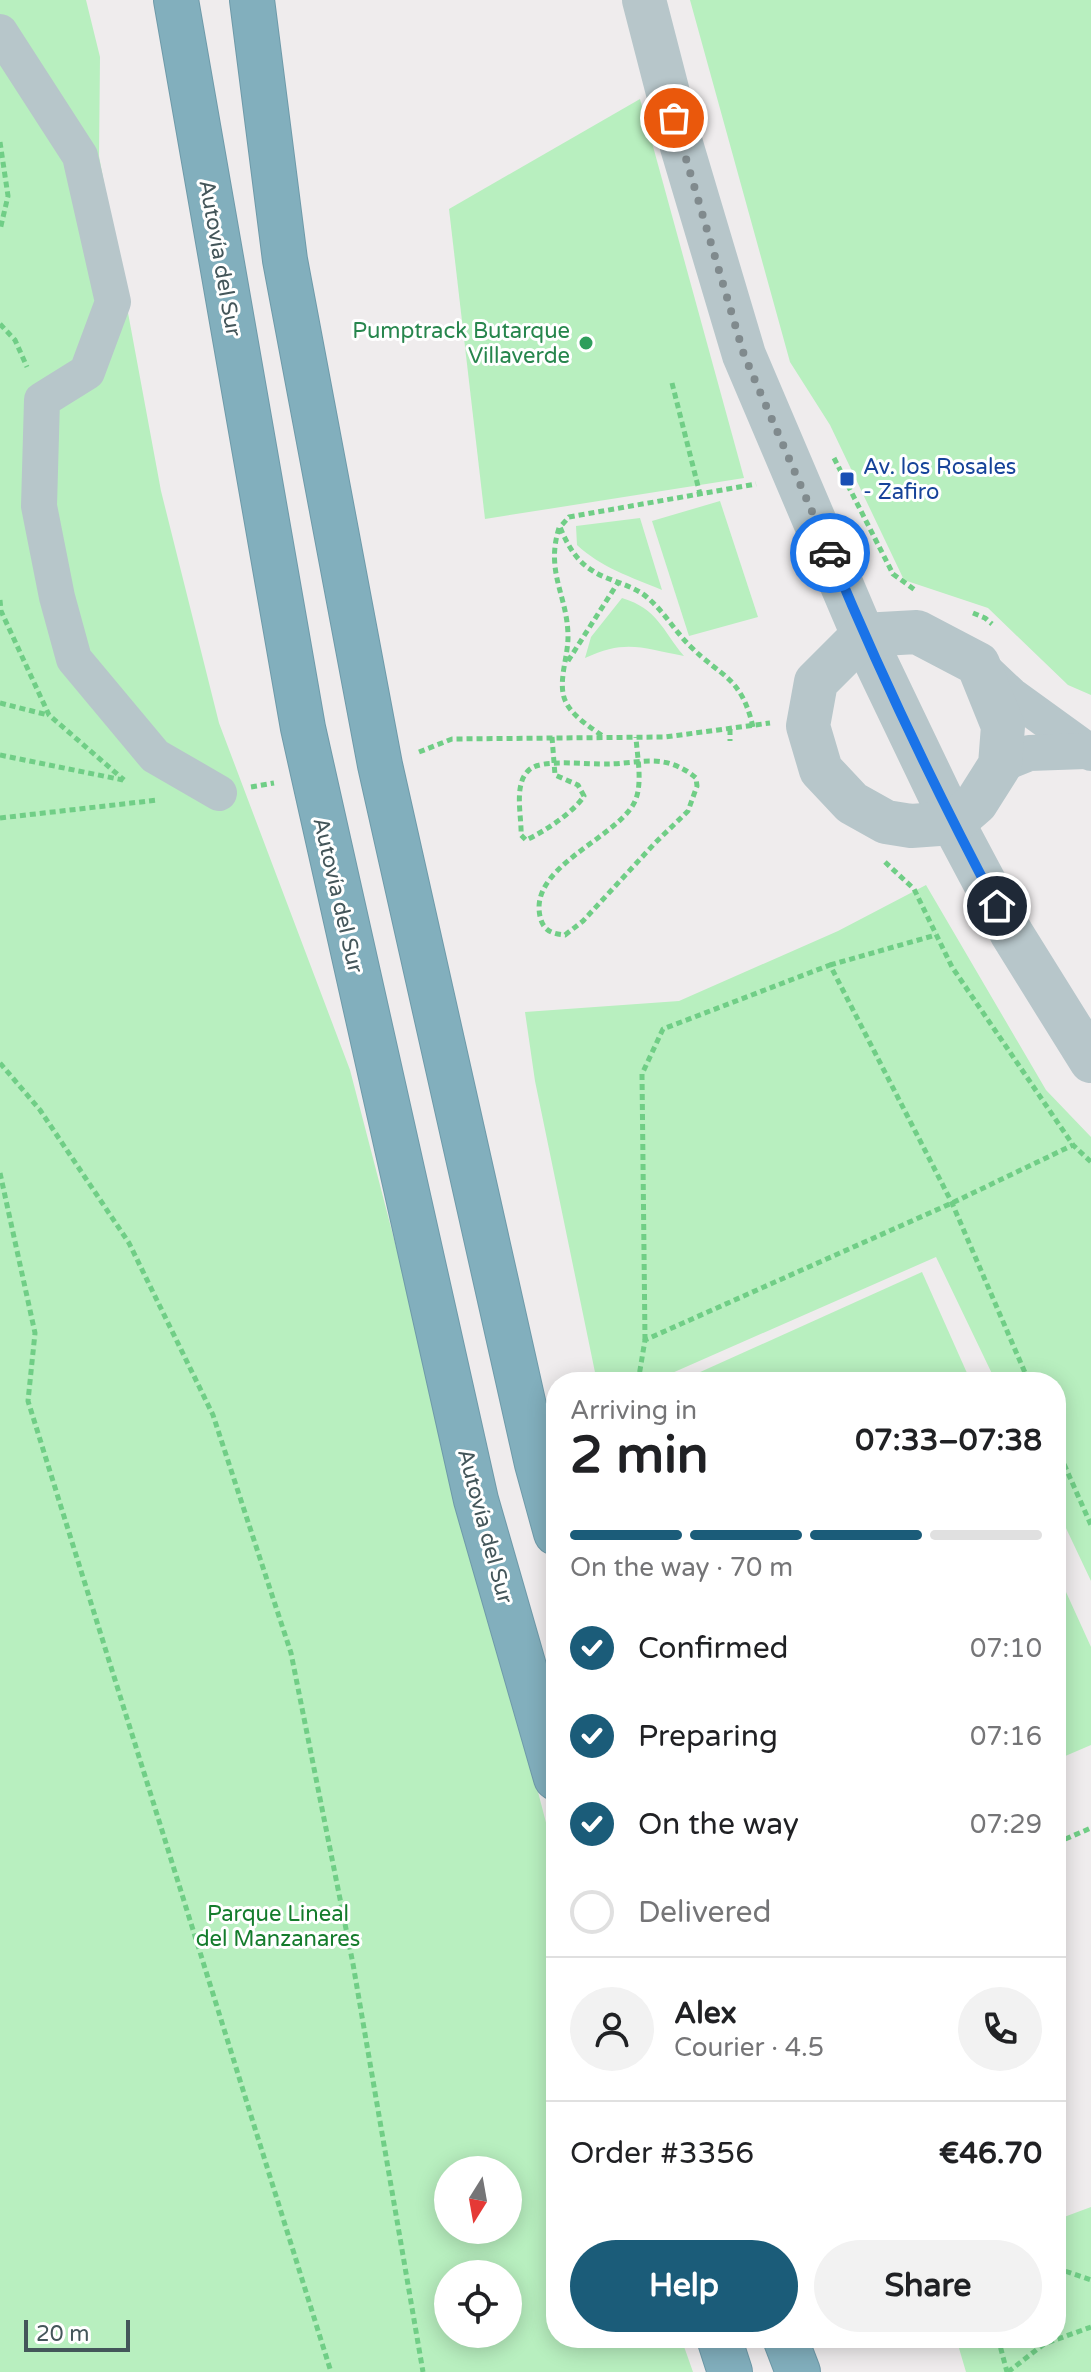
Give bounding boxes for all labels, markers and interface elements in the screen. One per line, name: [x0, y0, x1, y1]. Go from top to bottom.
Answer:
pin: [640, 84, 708, 152]
icon: bag: [652, 96, 696, 140]
street label: Autovía del Sur: [193, 178, 247, 339]
place label: Pumptrack Butarque Villaverde: [352, 318, 570, 369]
marker: Pumptrack Butarque Villaverde: [577, 334, 595, 352]
place label: Av. los Rosales - Zafiro: [863, 454, 1016, 505]
marker: Av. los Rosales - Zafiro: [838, 470, 856, 488]
courier: [790, 513, 870, 593]
icon: car: [808, 531, 852, 575]
street label: Autovía del Sur: [307, 815, 369, 976]
pin: [963, 872, 1031, 940]
icon: home: [975, 884, 1019, 928]
text: Arriving in: [570, 1395, 697, 1426]
text: 07:33–07:38: [855, 1422, 1042, 1459]
text: 2 min: [570, 1424, 709, 1487]
street label: Autovía del Sur: [452, 1446, 518, 1607]
text: On the way · 70 m: [570, 1552, 793, 1583]
icon: check: [570, 1626, 614, 1670]
text: Confirmed: [638, 1630, 789, 1667]
text: 07:10: [970, 1633, 1042, 1664]
icon: check: [570, 1714, 614, 1758]
text: Preparing: [638, 1718, 778, 1755]
text: 07:16: [970, 1721, 1042, 1752]
icon: check: [570, 1802, 614, 1846]
text: On the way: [638, 1806, 799, 1843]
text: 07:29: [970, 1809, 1042, 1840]
text: Delivered: [638, 1894, 772, 1931]
park label: Parque Lineal del Manzanares: [196, 1901, 360, 1952]
button: person: [570, 1987, 654, 2071]
button: phone: [958, 1987, 1042, 2071]
text: Alex: [674, 1995, 737, 2032]
text: Courier · 4.5: [674, 2032, 824, 2063]
text: Order #3356: [570, 2135, 754, 2172]
text: €46.70: [939, 2135, 1042, 2172]
north arrow: [434, 2156, 522, 2244]
map controls: [434, 2156, 522, 2348]
button: Help: [570, 2240, 798, 2332]
button: Share: [814, 2240, 1042, 2332]
button: locate: [434, 2260, 522, 2348]
scale bar: [24, 2316, 130, 2352]
text: 20 m: [36, 2321, 90, 2347]

